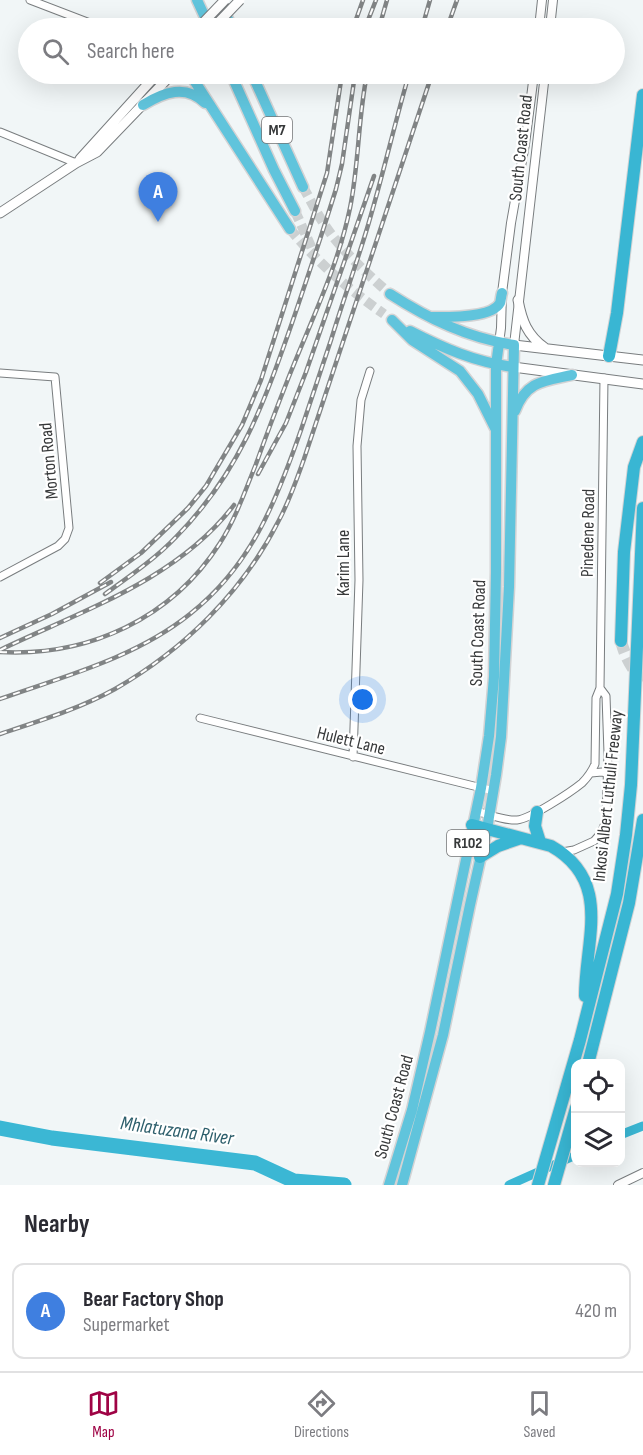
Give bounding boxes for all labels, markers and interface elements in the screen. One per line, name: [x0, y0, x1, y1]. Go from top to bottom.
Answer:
search box: [18, 18, 625, 84]
icon: search: [39, 35, 72, 68]
text: Search here: [87, 38, 174, 65]
street label: South Coast Road: [505, 94, 537, 202]
road number: M7: [262, 117, 292, 143]
pin: A: [138, 172, 178, 222]
street label: Morton Road: [35, 422, 63, 500]
street label: Pinedene Road: [577, 489, 599, 577]
street label: Karim Lane: [333, 530, 354, 596]
street label: South Coast Road: [466, 579, 490, 687]
your location: [348, 685, 377, 714]
street label: Inkosi Albert Luthuli Freeway: [589, 709, 627, 883]
street label: Hulett Lane: [315, 722, 387, 760]
road number: R102: [447, 830, 489, 856]
street label: South Coast Road: [370, 1053, 418, 1161]
map controls: [571, 1059, 625, 1167]
button: locate: [571, 1059, 625, 1113]
water label: Mhlatuzana River: [119, 1111, 236, 1151]
button: layers: [571, 1113, 625, 1167]
text: Nearby: [24, 1209, 90, 1240]
text: Bear Factory Shop: [83, 1286, 224, 1313]
text: A: [41, 1299, 50, 1323]
text: 420 m: [575, 1299, 617, 1323]
text: Supermarket: [83, 1313, 170, 1337]
tab: Map: [87, 1387, 120, 1442]
tab: Directions: [294, 1387, 349, 1442]
tab: Saved: [523, 1387, 556, 1442]

